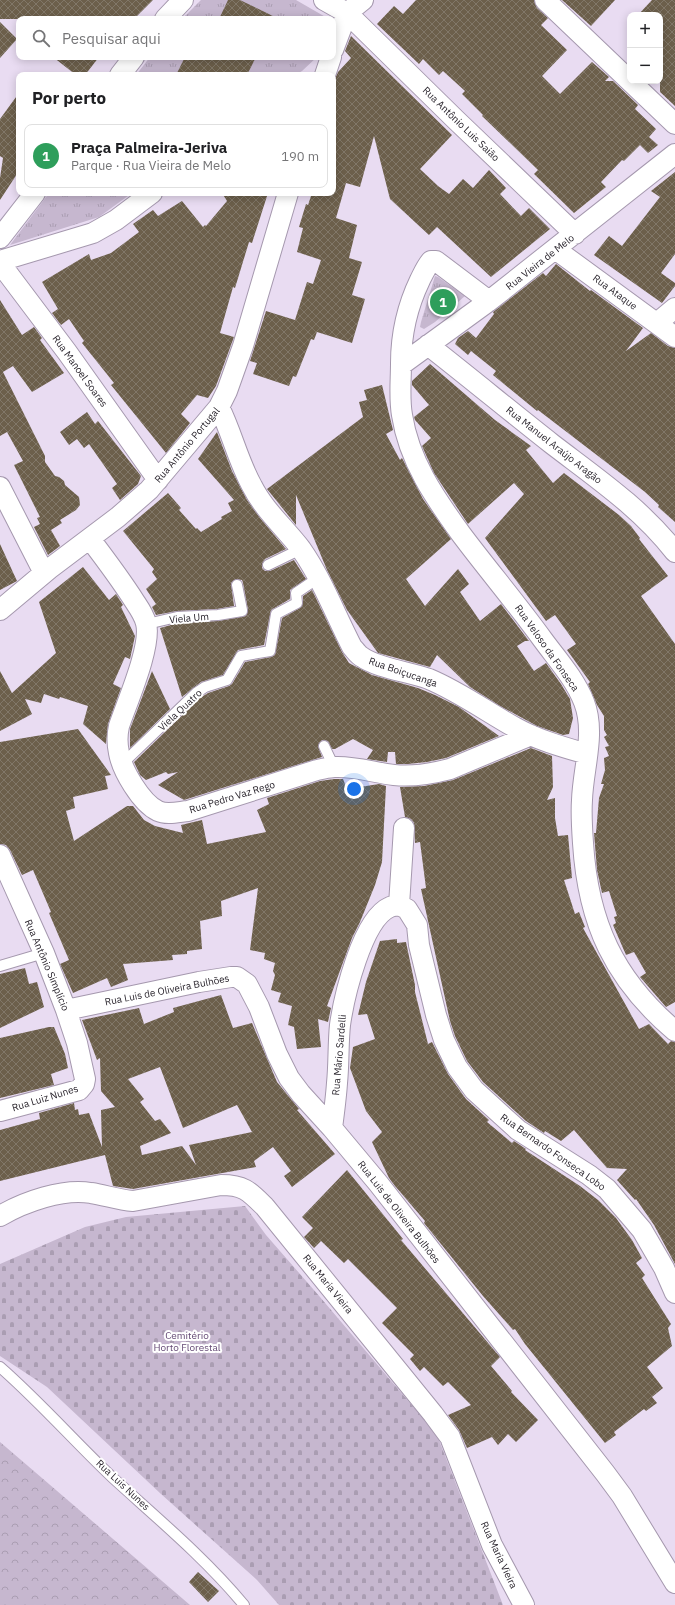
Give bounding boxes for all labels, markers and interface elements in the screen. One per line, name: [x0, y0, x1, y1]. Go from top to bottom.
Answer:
map controls: [627, 12, 663, 84]
button: +: [627, 12, 663, 48]
search box: [16, 16, 336, 60]
icon: search: [30, 27, 52, 49]
text: Pesquisar aqui: [62, 29, 161, 48]
button: −: [627, 48, 663, 84]
street label: Rua Antônio Luis Saião: [420, 84, 502, 164]
text: Por perto: [32, 87, 106, 109]
text: Praça Palmeira-Jeriva: [71, 138, 227, 157]
text: 1: [42, 148, 50, 165]
text: 190 m: [281, 148, 319, 165]
text: Parque · Rua Vieira de Melo: [71, 157, 231, 174]
street label: Rua Vieira de Melo: [503, 231, 577, 293]
street label: Rua Ataque: [590, 271, 640, 313]
pin: 1: [430, 287, 456, 317]
street label: Rua Manoel Soares: [50, 332, 111, 410]
street label: Rua Manuel Araújo Aragão: [503, 403, 605, 487]
street label: Rua Antônio Portugal: [152, 404, 223, 485]
street label: Rua Veloso da Fonseca: [512, 602, 582, 694]
street label: Viela Um: [169, 610, 209, 626]
street label: Rua Boiçucanga: [367, 654, 440, 690]
street label: Viela Quatro: [155, 686, 205, 734]
street label: Rua Pedro Vaz Rego: [187, 778, 277, 816]
your location: [344, 779, 364, 799]
street label: Rua Antônio Simplício: [22, 917, 72, 1013]
street label: Rua Luis de Oliveira Bulhões: [104, 971, 231, 1008]
street label: Rua Mário Sardelli: [329, 1014, 349, 1096]
street label: Rua Luiz Nunes: [10, 1082, 80, 1114]
street label: Rua Bernardo Fonseca Lobo: [498, 1111, 608, 1194]
street label: Rua Luis de Oliveira Bulhões: [355, 1158, 443, 1266]
street label: Rua Maria Vieira: [300, 1252, 356, 1317]
park label: Cemitério Horto Florestal: [153, 1329, 221, 1354]
street label: Rua Luis Nunes: [93, 1457, 153, 1513]
street label: Rua Maria Vieira: [478, 1519, 521, 1591]

